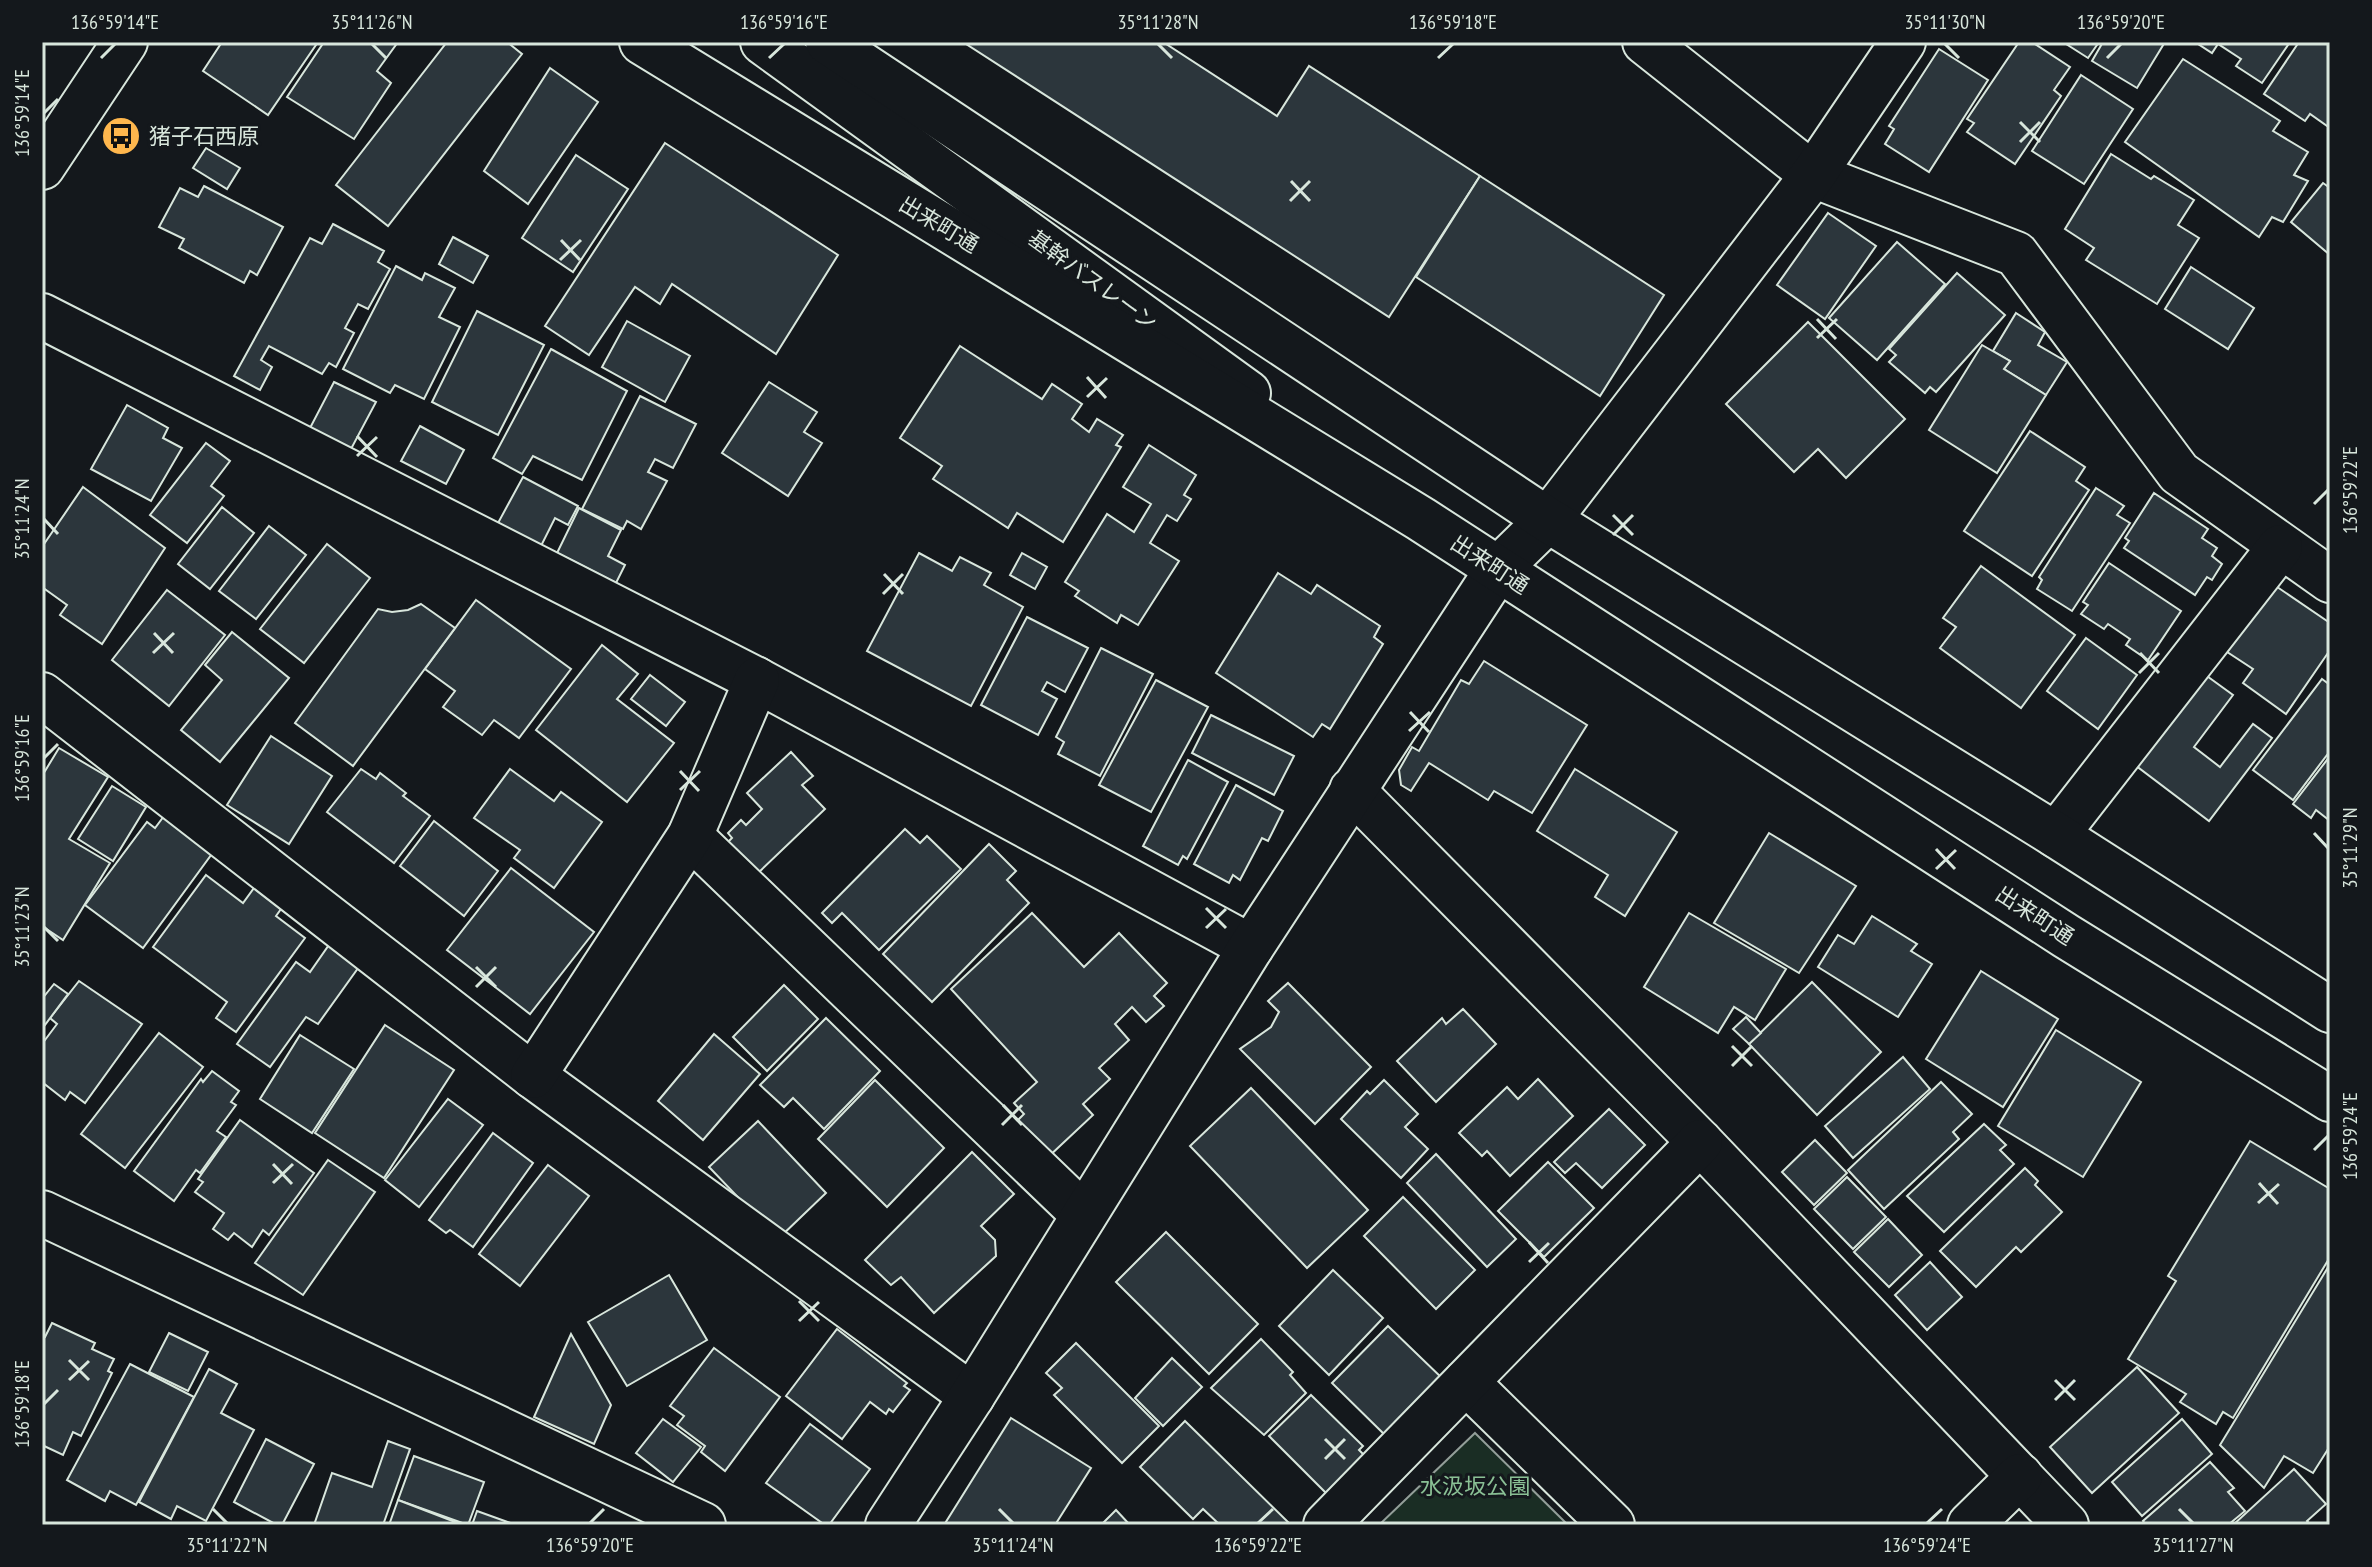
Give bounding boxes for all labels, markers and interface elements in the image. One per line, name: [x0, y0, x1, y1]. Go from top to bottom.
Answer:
text: 136°59'14"E: [71, 9, 159, 35]
text: 35°11'26"N: [332, 9, 412, 35]
text: 136°59'16"E: [740, 9, 828, 35]
text: 35°11'28"N: [1118, 9, 1198, 35]
text: 136°59'18"E: [1409, 9, 1497, 35]
text: 35°11'30"N: [1905, 9, 1985, 35]
text: 136°59'20"E: [2077, 9, 2165, 35]
text: 136°59'14"E: [9, 69, 35, 157]
bus stop icon: 猪子石西原: [100, 115, 142, 157]
place label: 猪子石西原: [149, 122, 259, 150]
street label: 出来町通: [894, 189, 984, 259]
street label: 基幹バスレーン: [1023, 224, 1163, 336]
text: 136°59'22"E: [2337, 446, 2363, 534]
text: 35°11'24"N: [9, 479, 35, 559]
street label: 出来町通: [1445, 528, 1535, 600]
text: 136°59'16"E: [9, 714, 35, 802]
text: 35°11'29"N: [2337, 808, 2363, 888]
street label: 出来町通: [1990, 879, 2080, 951]
text: 35°11'23"N: [9, 887, 35, 967]
text: 136°59'24"E: [2337, 1092, 2363, 1180]
text: 136°59'18"E: [9, 1360, 35, 1448]
park label: 水汲坂公園: [1420, 1472, 1530, 1500]
text: 35°11'22"N: [187, 1532, 267, 1558]
text: 136°59'20"E: [546, 1532, 634, 1558]
text: 35°11'24"N: [973, 1532, 1053, 1558]
text: 136°59'22"E: [1214, 1532, 1302, 1558]
text: 136°59'24"E: [1883, 1532, 1971, 1558]
text: 35°11'27"N: [2153, 1532, 2233, 1558]

